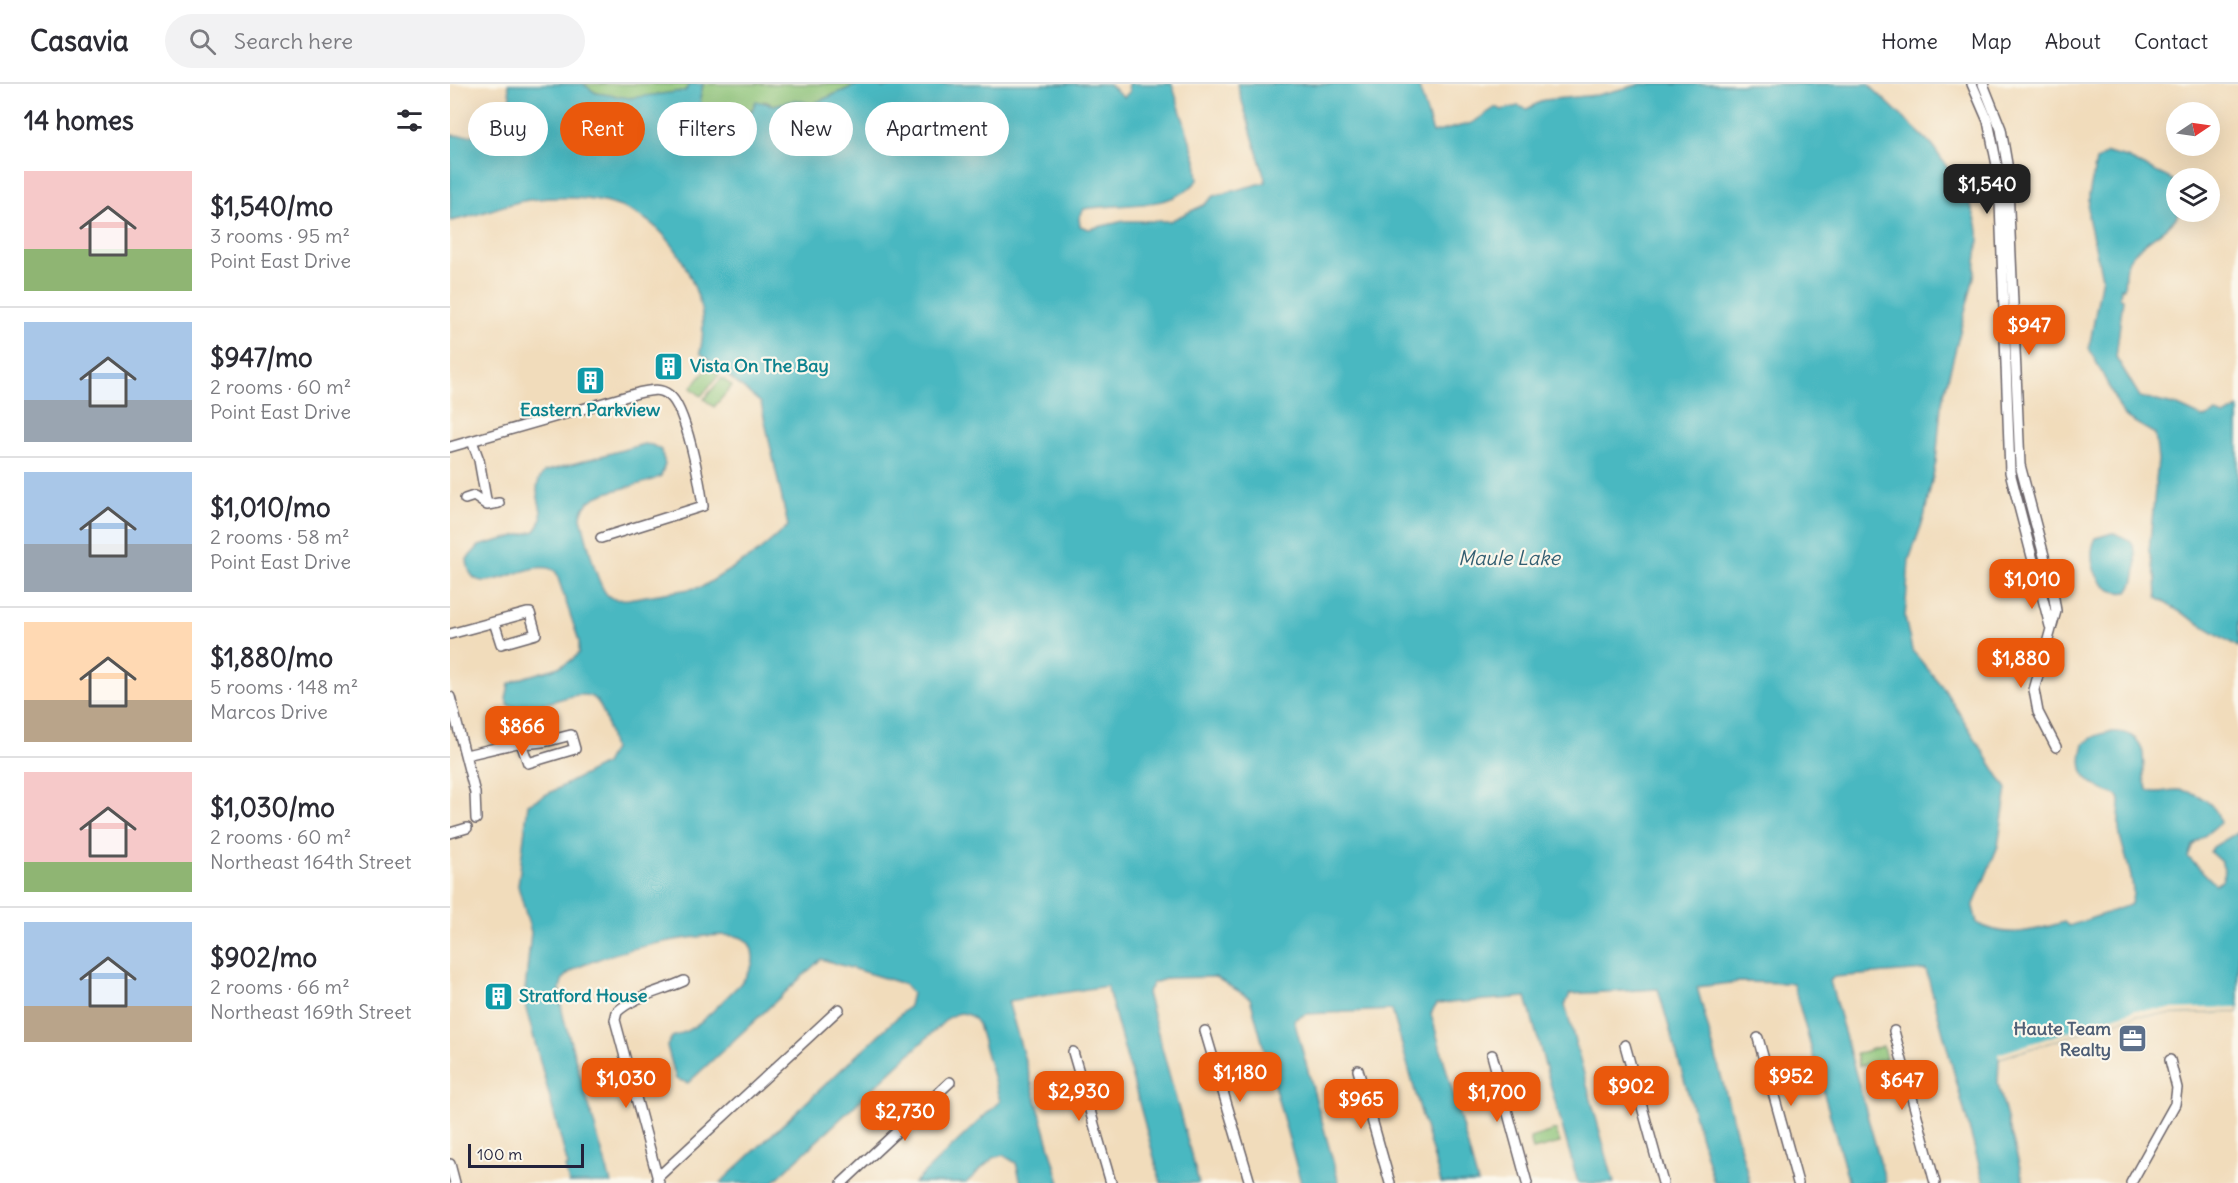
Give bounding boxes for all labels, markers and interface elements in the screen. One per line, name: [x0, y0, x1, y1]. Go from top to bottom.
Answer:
search box: [165, 14, 585, 68]
text: Casavia: [30, 23, 129, 59]
icon: search: [186, 25, 219, 58]
text: Search here: [234, 27, 353, 55]
text: Home: [1881, 28, 1938, 55]
text: Map: [1971, 28, 2012, 55]
text: About: [2045, 28, 2101, 55]
text: Contact: [2134, 28, 2208, 55]
chip: Buy: [468, 102, 548, 156]
chip: Rent: [560, 102, 645, 156]
chip: Filters: [657, 102, 757, 156]
chip: New: [769, 102, 853, 156]
chip: Apartment: [865, 102, 1009, 156]
north arrow: [2166, 102, 2220, 156]
map controls: [2166, 102, 2220, 222]
text: 14 homes: [24, 104, 134, 137]
icon: filters: [393, 104, 426, 137]
pin: $1,540: [1938, 164, 2036, 215]
button: layers: [2166, 168, 2220, 222]
text: $1,540: [1957, 171, 2017, 196]
text: $1,540/mo: [210, 190, 333, 223]
icon: home: [72, 195, 144, 267]
text: 3 rooms · 95 m²: [210, 223, 350, 248]
text: Point East Drive: [210, 248, 351, 273]
pin: $947: [1993, 305, 2065, 356]
text: $947: [2007, 312, 2051, 337]
text: $947/mo: [210, 341, 313, 374]
icon: home: [72, 346, 144, 418]
building icon: Vista On The Bay: [653, 350, 685, 382]
place label: Vista On The Bay: [690, 354, 829, 377]
building icon: Eastern Parkview: [574, 365, 606, 397]
text: 2 rooms · 60 m²: [210, 374, 351, 399]
place label: Eastern Parkview: [520, 398, 661, 421]
text: Point East Drive: [210, 399, 351, 424]
text: $1,010/mo: [210, 491, 331, 524]
icon: home: [72, 496, 144, 568]
text: 2 rooms · 58 m²: [210, 524, 350, 549]
water label: Maule Lake: [1458, 545, 1561, 570]
text: Point East Drive: [210, 549, 351, 574]
pin: $1,010: [1983, 559, 2081, 610]
text: $1,010: [2003, 566, 2061, 591]
pin: $1,880: [1972, 638, 2070, 689]
text: $1,880/mo: [210, 641, 333, 674]
text: $1,880: [1991, 645, 2051, 670]
icon: home: [72, 646, 144, 718]
text: 5 rooms · 148 m²: [210, 674, 358, 699]
text: Marcos Drive: [210, 699, 328, 724]
pin: $866: [486, 706, 558, 757]
text: $866: [499, 713, 545, 738]
text: $1,030/mo: [210, 791, 335, 824]
icon: home: [72, 796, 144, 868]
text: 2 rooms · 60 m²: [210, 824, 351, 849]
text: Northeast 164th Street: [210, 849, 412, 874]
text: $902/mo: [210, 941, 317, 974]
icon: home: [72, 946, 144, 1018]
text: 2 rooms · 66 m²: [210, 974, 350, 999]
building icon: Stratford House: [482, 980, 514, 1012]
place label: Stratford House: [519, 984, 648, 1007]
text: Northeast 169th Street: [210, 999, 412, 1024]
place label: Haute Team Realty: [2014, 1017, 2111, 1061]
office icon: Haute Team Realty: [2116, 1023, 2148, 1055]
pin: $1,180: [1191, 1052, 1289, 1103]
pin: $952: [1755, 1056, 1827, 1107]
pin: $1,030: [577, 1058, 675, 1109]
text: $1,180: [1213, 1059, 1267, 1084]
pin: $647: [1866, 1060, 1938, 1111]
text: $952: [1768, 1063, 1814, 1088]
text: $1,030: [596, 1065, 656, 1090]
pin: $902: [1595, 1066, 1667, 1117]
text: $647: [1880, 1067, 1924, 1092]
pin: $2,930: [1030, 1071, 1128, 1122]
pin: $1,700: [1448, 1072, 1546, 1123]
text: $902: [1608, 1073, 1654, 1098]
text: $2,930: [1048, 1078, 1110, 1103]
pin: $965: [1325, 1079, 1397, 1130]
text: $1,700: [1468, 1079, 1527, 1104]
text: $965: [1338, 1086, 1384, 1111]
pin: $2,730: [856, 1091, 954, 1142]
text: $2,730: [875, 1098, 935, 1123]
scale bar: [468, 1141, 584, 1168]
text: 100 m: [477, 1144, 522, 1164]

